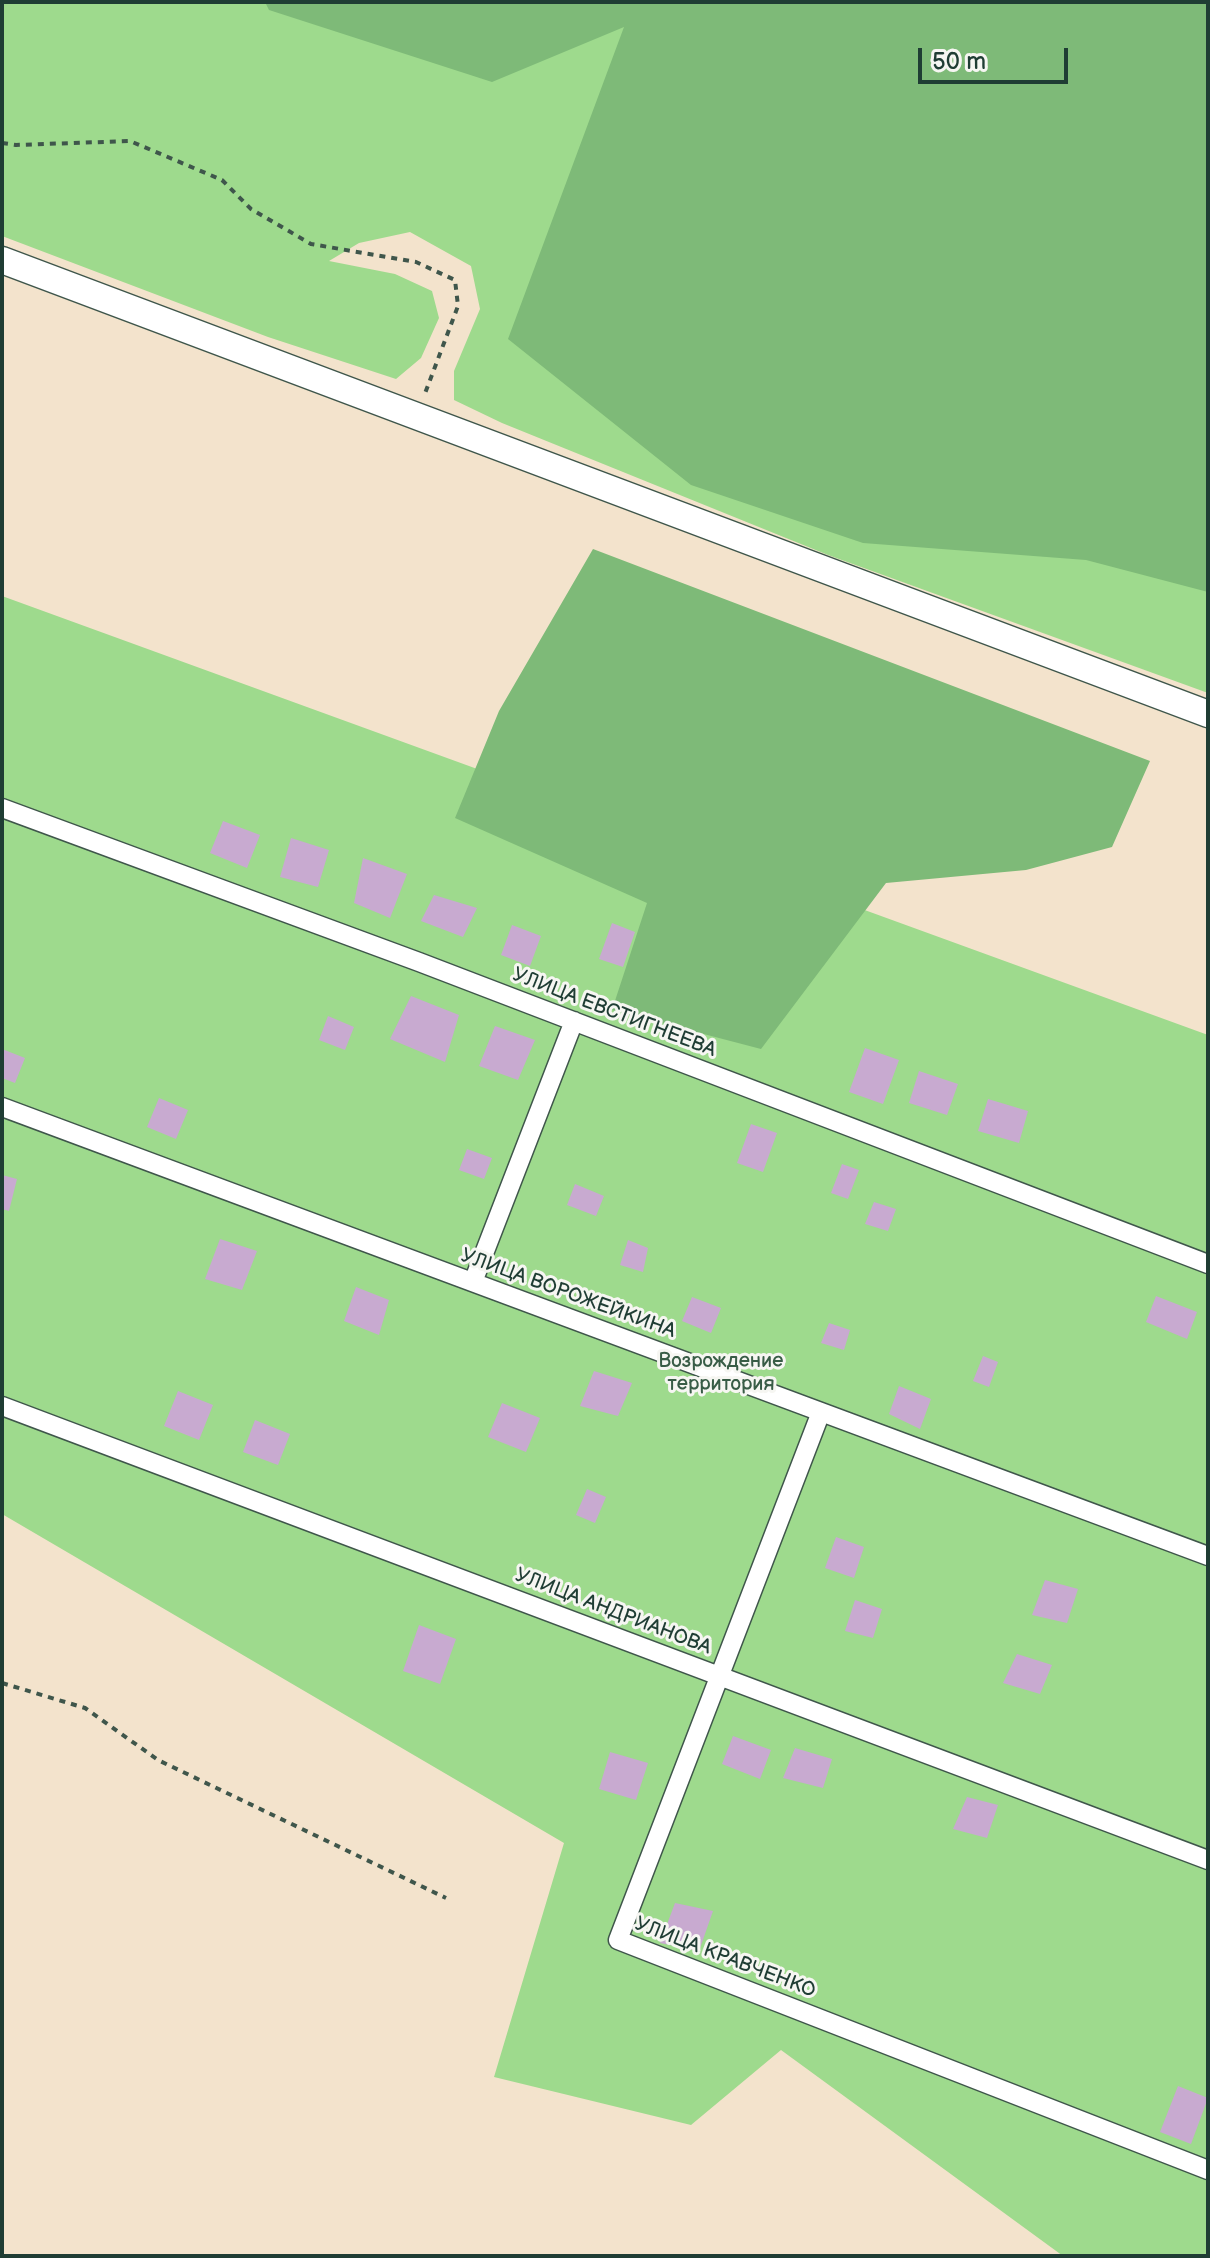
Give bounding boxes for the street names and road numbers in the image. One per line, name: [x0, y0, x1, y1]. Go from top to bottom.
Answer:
street label: УЛИЦА ЕВСТИГНЕЕВА: [509, 963, 719, 1063]
street label: УЛИЦА ВОРОЖЕЙКИНА: [457, 1244, 679, 1344]
street label: УЛИЦА АНДРИАНОВА: [512, 1564, 714, 1660]
street label: УЛИЦА КРАВЧЕНКО: [631, 1912, 819, 2004]

